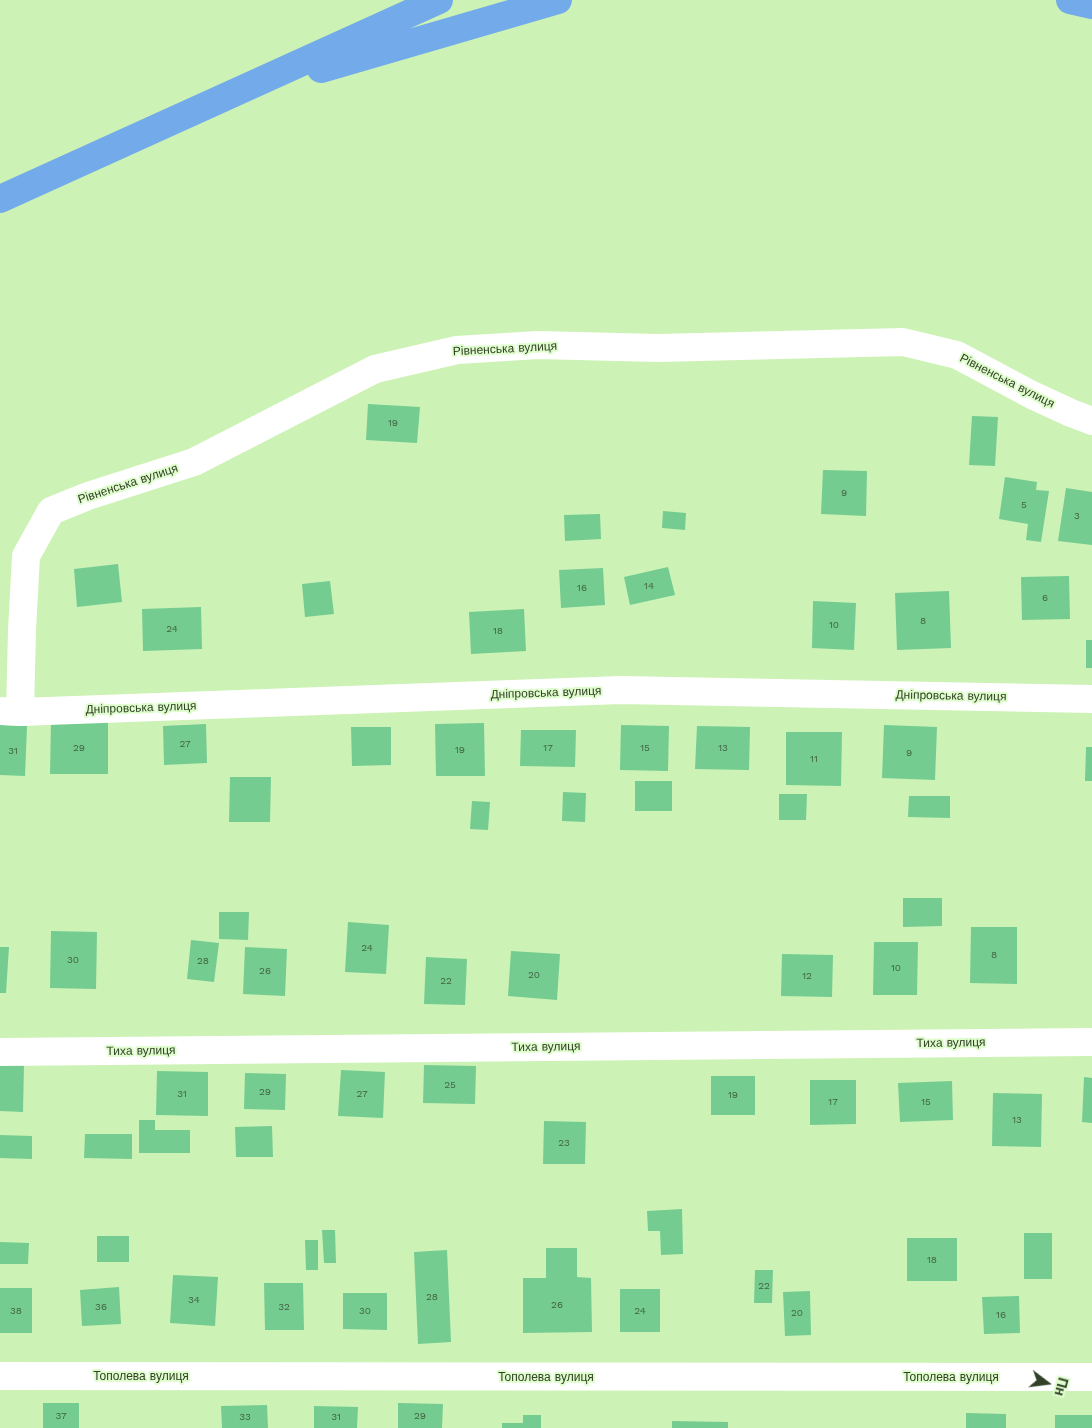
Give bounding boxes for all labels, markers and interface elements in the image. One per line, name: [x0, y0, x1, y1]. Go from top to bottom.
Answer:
street label: Рівненська вулиця: [452, 339, 558, 359]
street label: Рівненська вулиця: [957, 351, 1057, 411]
house number: 19: [388, 417, 398, 429]
street label: Рівненська вулиця: [76, 461, 180, 507]
house number: 9: [841, 487, 847, 499]
house number: 5: [1021, 499, 1027, 511]
house number: 3: [1074, 510, 1080, 522]
house number: 14: [644, 580, 654, 592]
house number: 16: [577, 582, 587, 594]
house number: 6: [1042, 592, 1048, 604]
house number: 8: [920, 615, 926, 627]
house number: 10: [829, 619, 839, 631]
house number: 24: [166, 623, 178, 635]
house number: 18: [493, 625, 503, 637]
street label: Дніпровська вулиця: [490, 684, 602, 702]
street label: Дніпровська вулиця: [895, 688, 1007, 704]
street label: Дніпровська вулиця: [85, 699, 197, 717]
house number: 27: [179, 738, 191, 750]
house number: 29: [73, 742, 85, 754]
house number: 17: [543, 742, 553, 754]
house number: 15: [640, 742, 650, 754]
house number: 13: [718, 742, 728, 754]
house number: 19: [455, 744, 465, 756]
house number: 31: [8, 745, 18, 757]
house number: 9: [906, 747, 912, 759]
house number: 11: [810, 753, 818, 765]
house number: 24: [361, 942, 373, 954]
house number: 8: [991, 949, 997, 961]
house number: 30: [67, 954, 79, 966]
house number: 28: [197, 955, 209, 967]
house number: 10: [891, 962, 901, 974]
house number: 26: [259, 965, 271, 977]
house number: 20: [528, 969, 540, 981]
house number: 12: [802, 970, 812, 982]
house number: 22: [440, 975, 452, 987]
street label: Тиха вулиця: [916, 1035, 986, 1051]
street label: Тиха вулиця: [511, 1039, 581, 1055]
street label: Тиха вулиця: [106, 1043, 176, 1059]
house number: 25: [444, 1079, 456, 1091]
house number: 29: [259, 1086, 271, 1098]
house number: 31: [177, 1088, 187, 1100]
house number: 27: [356, 1088, 368, 1100]
house number: 19: [728, 1089, 738, 1101]
house number: 17: [828, 1096, 838, 1108]
house number: 15: [921, 1096, 931, 1108]
house number: 13: [1012, 1114, 1022, 1126]
house number: 23: [558, 1137, 570, 1149]
house number: 18: [927, 1254, 937, 1266]
house number: 22: [758, 1280, 770, 1292]
house number: 28: [426, 1291, 438, 1303]
house number: 34: [188, 1294, 200, 1306]
house number: 26: [551, 1299, 563, 1311]
house number: 36: [95, 1301, 107, 1313]
house number: 32: [278, 1301, 290, 1313]
house number: 38: [10, 1305, 22, 1317]
house number: 30: [359, 1305, 371, 1317]
house number: 24: [634, 1305, 646, 1317]
house number: 20: [791, 1307, 803, 1319]
house number: 16: [996, 1309, 1006, 1321]
north arrow: [1022, 1358, 1072, 1408]
street label: Тополева вулиця: [93, 1369, 189, 1383]
street label: Тополева вулиця: [498, 1370, 594, 1384]
street label: Тополева вулиця: [903, 1370, 999, 1384]
text: Пн: [1051, 1376, 1072, 1398]
house number: 37: [55, 1410, 67, 1422]
house number: 29: [414, 1410, 426, 1422]
house number: 33: [239, 1411, 251, 1423]
house number: 31: [331, 1411, 341, 1423]

